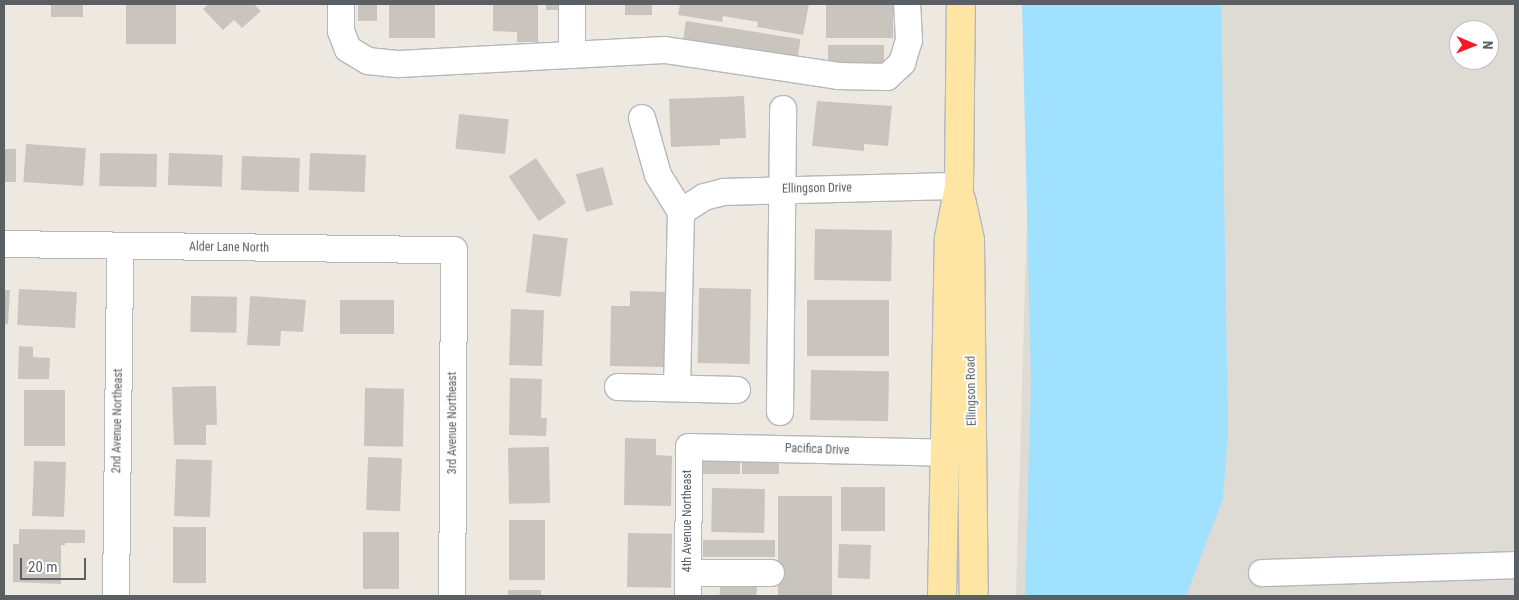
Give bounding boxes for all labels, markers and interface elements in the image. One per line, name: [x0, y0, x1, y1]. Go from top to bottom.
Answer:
north arrow: [1449, 20, 1499, 70]
text: N: [1480, 41, 1496, 50]
street label: Ellingson Drive: [782, 181, 852, 197]
street label: Alder Lane North: [189, 240, 269, 256]
street label: Ellingson Road: [964, 356, 980, 426]
street label: 2nd Avenue Northeast: [110, 368, 126, 474]
street label: 3rd Avenue Northeast: [446, 372, 460, 474]
street label: Pacifica Drive: [785, 442, 849, 458]
street label: 4th Avenue Northeast: [681, 470, 695, 572]
scale bar: [22, 548, 89, 580]
text: 20 m: [28, 558, 58, 576]

